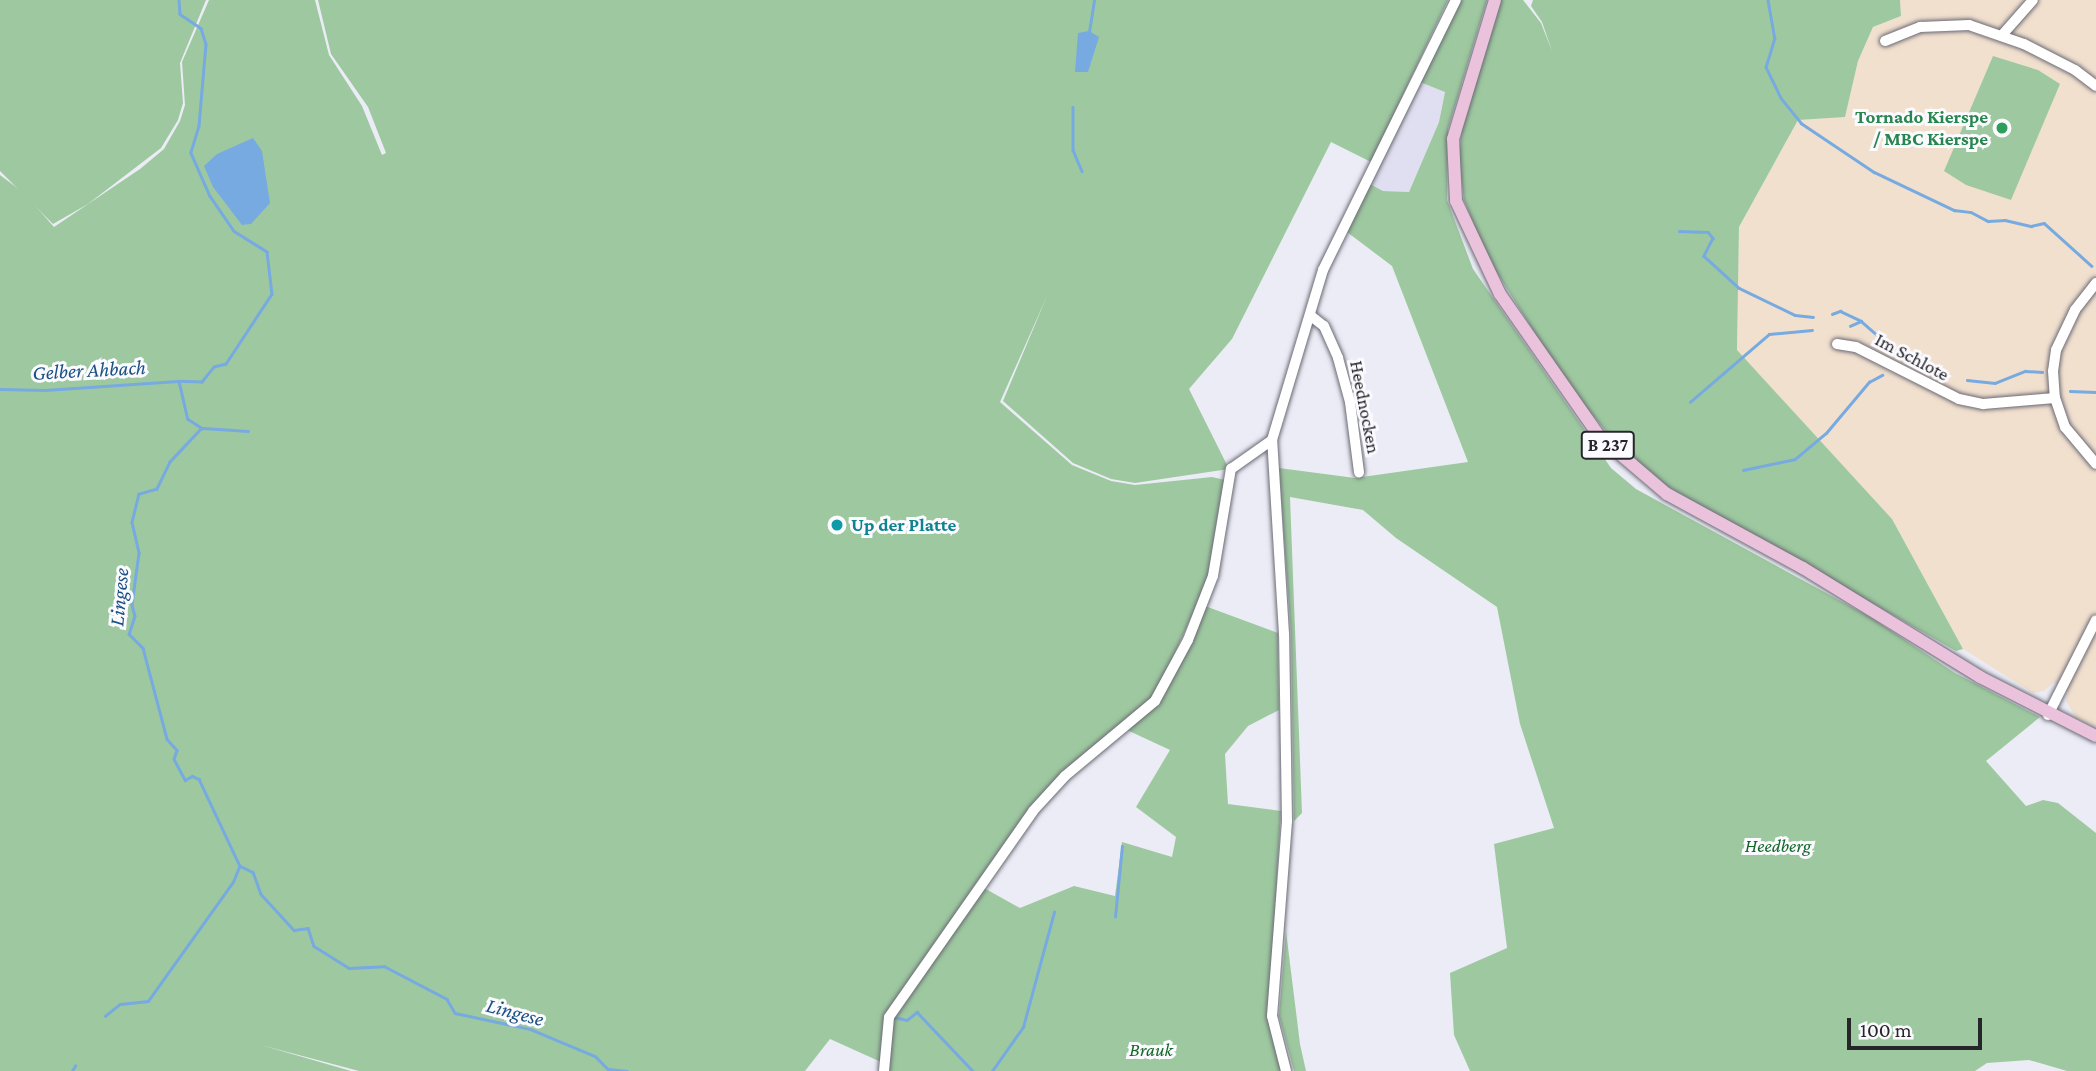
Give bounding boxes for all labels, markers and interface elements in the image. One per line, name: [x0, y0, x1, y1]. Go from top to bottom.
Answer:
place label: Tornado Kierspe / MBC Kierspe: [1855, 106, 1988, 150]
marker: Tornado Kierspe / MBC Kierspe: [1994, 120, 2010, 136]
street label: Im Schlote: [1871, 328, 1953, 386]
water label: Gelber Ahbach: [32, 354, 146, 386]
street label: Heednocken: [1345, 359, 1385, 455]
road number: B 237: [1580, 430, 1636, 460]
place label: Up der Platte: [851, 514, 956, 536]
marker: Up der Platte: [829, 517, 845, 533]
water label: Lingese: [104, 567, 134, 627]
park label: Heedberg: [1745, 835, 1811, 857]
water label: Lingese: [484, 992, 546, 1032]
scale bar: [1851, 1004, 1986, 1048]
text: 100 m: [1860, 1018, 1912, 1042]
park label: Brauk: [1129, 1039, 1173, 1061]

